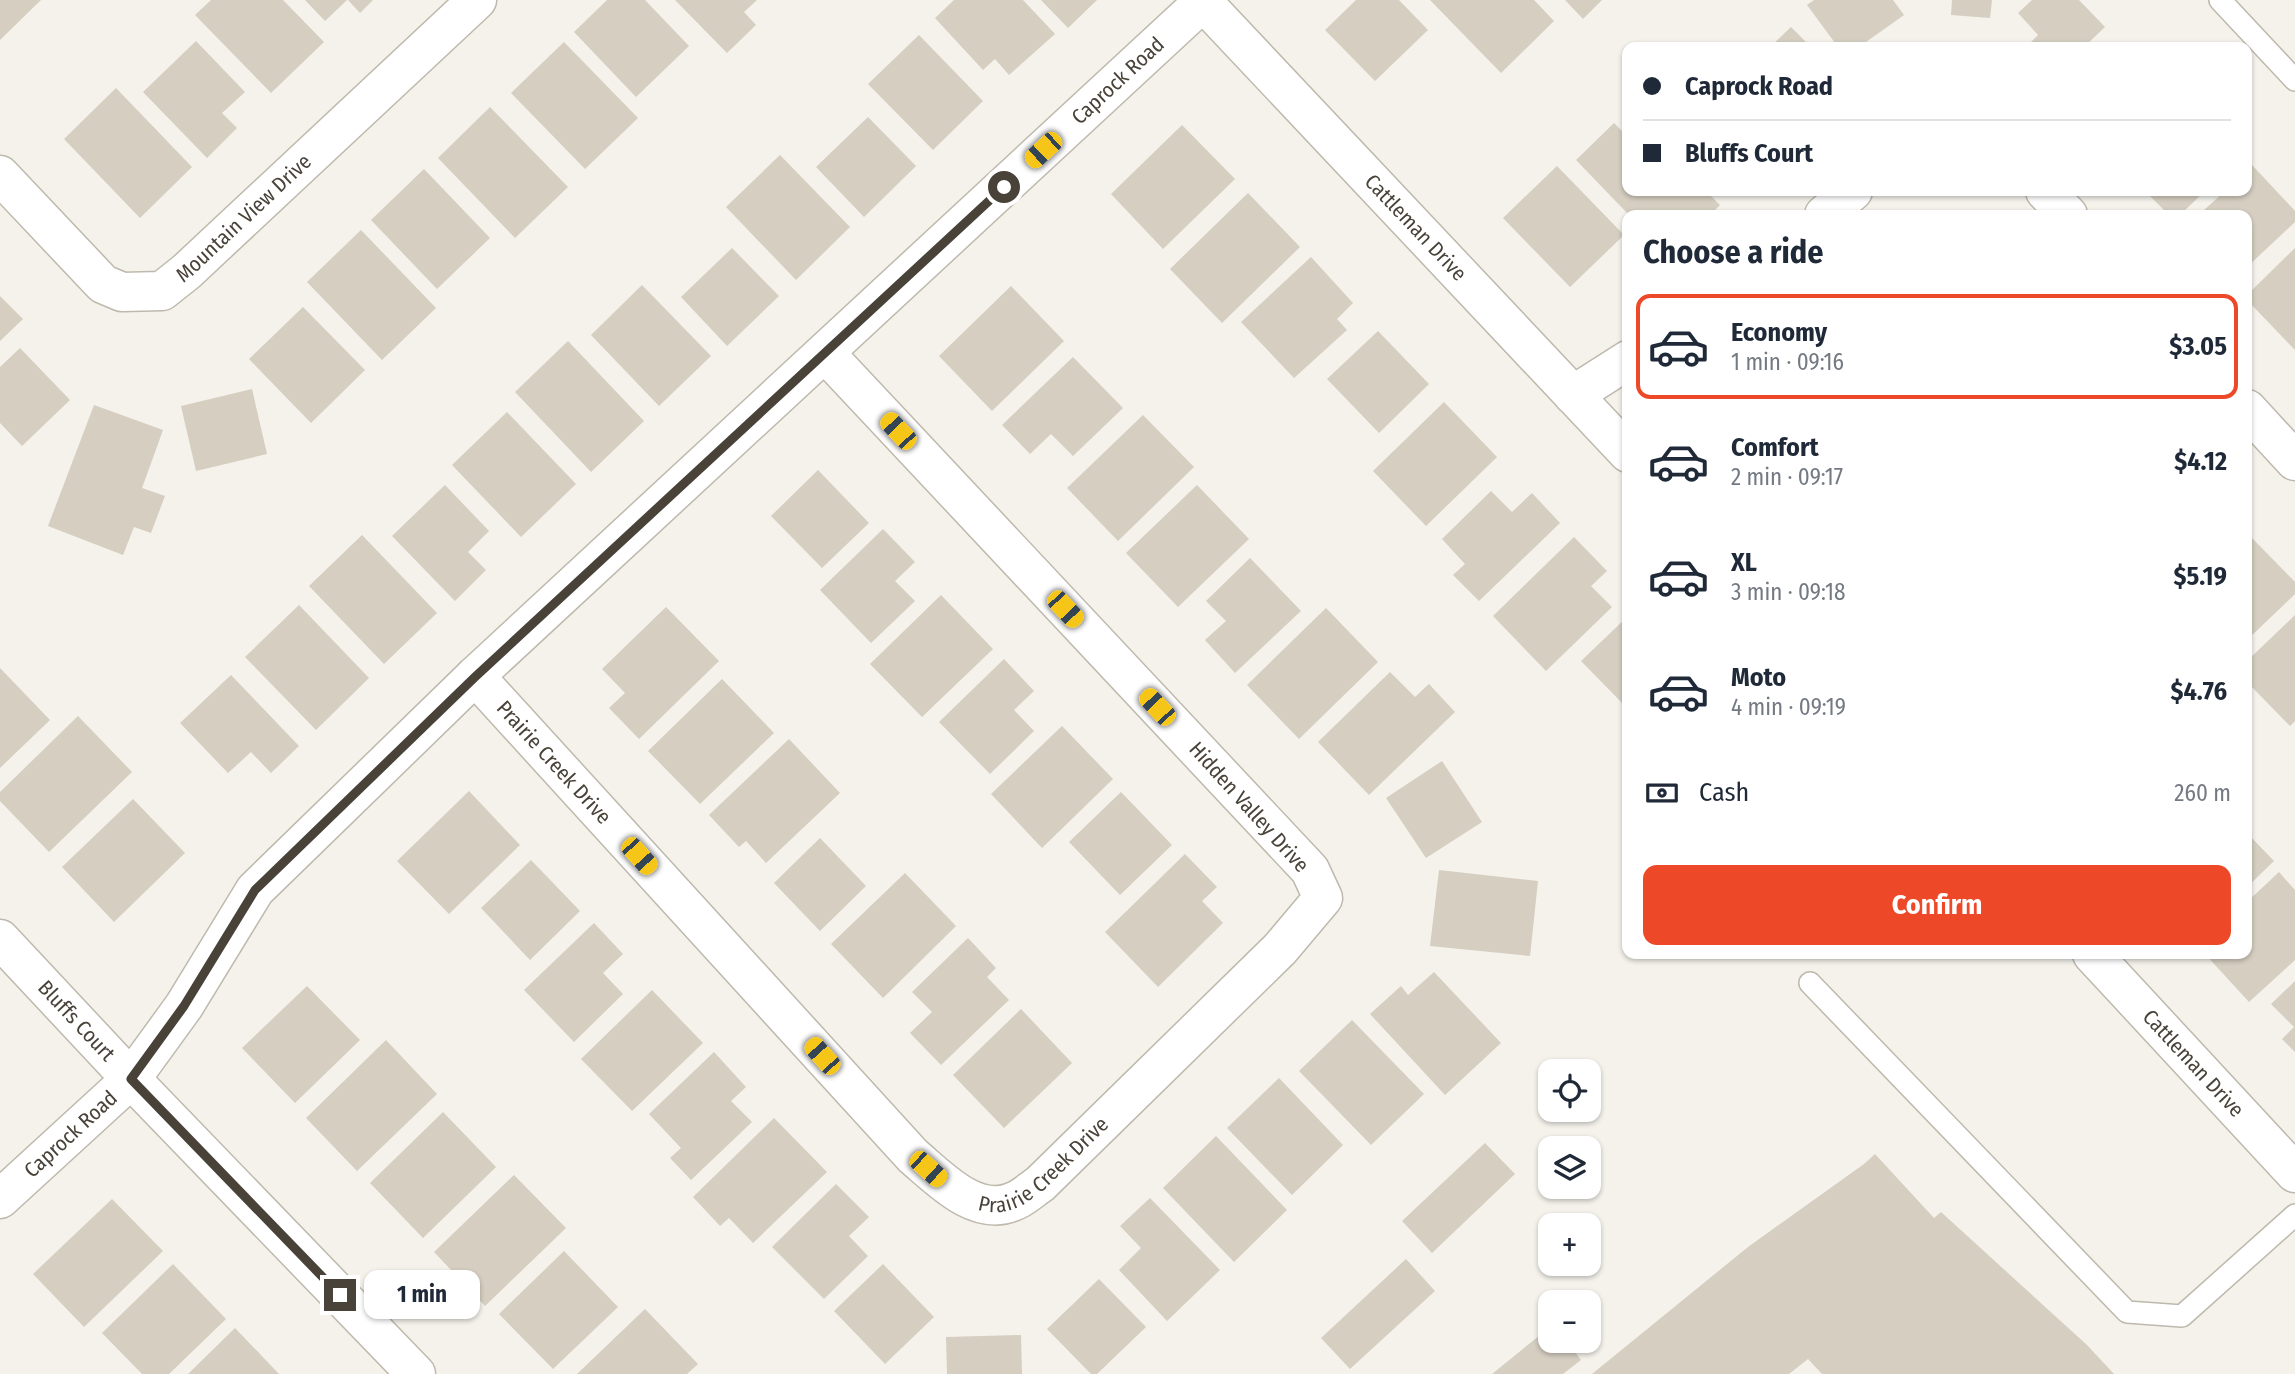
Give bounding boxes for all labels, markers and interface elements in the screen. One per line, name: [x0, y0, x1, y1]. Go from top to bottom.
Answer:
street label: Caprock Road: [1066, 31, 1170, 130]
text: Caprock Road: [1685, 71, 1833, 102]
car: [1021, 128, 1066, 172]
text: Bluffs Court: [1685, 138, 1813, 169]
street label: Mountain View Drive: [171, 149, 317, 288]
street label: Cattleman Drive: [1359, 169, 1472, 286]
route start: [988, 171, 1020, 203]
text: Choose a ride: [1643, 233, 1824, 271]
icon: car: [1647, 315, 1710, 378]
text: Economy: [1731, 317, 1827, 348]
text: $3.05: [2169, 331, 2227, 362]
text: 1 min · 09:16: [1731, 348, 1844, 376]
car: [876, 408, 921, 454]
icon: car: [1647, 430, 1710, 493]
text: Comfort: [1731, 432, 1819, 463]
text: $4.12: [2174, 446, 2227, 477]
text: 2 min · 09:17: [1731, 463, 1843, 491]
icon: car: [1647, 545, 1710, 608]
text: XL: [1731, 547, 1757, 578]
text: $5.19: [2173, 561, 2227, 592]
text: 3 min · 09:18: [1731, 578, 1845, 606]
car: [1043, 586, 1088, 632]
icon: car: [1647, 660, 1710, 723]
text: Moto: [1731, 662, 1786, 693]
text: $4.76: [2171, 676, 2227, 707]
car: [1135, 684, 1180, 730]
text: 4 min · 09:19: [1731, 693, 1846, 721]
street label: Prairie Creek Drive: [491, 695, 617, 830]
street label: Hidden Valley Drive: [1184, 736, 1314, 878]
icon: cash: [1643, 774, 1681, 812]
text: Cash: [1699, 777, 1749, 808]
text: 260 m: [2174, 779, 2231, 807]
car: [618, 833, 661, 879]
button: Confirm: [1643, 865, 2231, 945]
street label: Bluffs Court: [32, 975, 121, 1067]
street label: Cattleman Drive: [2137, 1004, 2249, 1122]
car: [801, 1033, 844, 1079]
map controls: [1538, 1059, 1601, 1353]
button: locate: [1538, 1059, 1601, 1122]
street label: Caprock Road: [19, 1085, 123, 1183]
street label: Prairie Creek Drive: [976, 1111, 1114, 1219]
button: layers: [1538, 1136, 1601, 1199]
car: [906, 1147, 951, 1191]
button: +: [1538, 1213, 1601, 1276]
callout: 1 min: [364, 1270, 480, 1320]
route end: [324, 1279, 356, 1311]
text: 1 min: [397, 1280, 447, 1308]
button: −: [1538, 1290, 1601, 1353]

